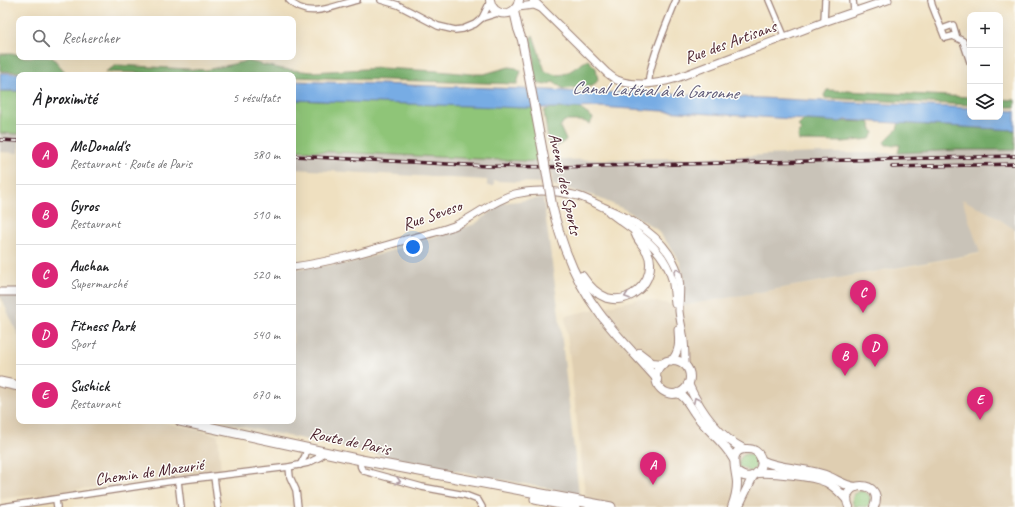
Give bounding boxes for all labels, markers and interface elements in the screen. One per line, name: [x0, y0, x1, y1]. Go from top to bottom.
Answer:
map controls: [967, 12, 1003, 120]
button: +: [967, 12, 1003, 48]
street label: Rue des Artisans: [681, 15, 781, 68]
search box: [16, 16, 296, 60]
icon: search: [30, 27, 52, 49]
text: Rechercher: [62, 29, 120, 48]
button: −: [967, 48, 1003, 84]
water label: Canal Latéral à la Garonne: [572, 76, 741, 104]
button: layers: [967, 84, 1003, 120]
text: À proximité: [32, 88, 97, 109]
text: 5 résultats: [232, 90, 280, 106]
street label: Avenue des Sports: [544, 131, 586, 238]
text: McDonald's: [70, 137, 129, 156]
text: A: [42, 147, 48, 163]
text: 380 m: [252, 147, 280, 163]
text: Restaurant · Route de Paris: [70, 156, 192, 172]
street label: Rue Seveso: [400, 194, 466, 235]
text: Gyros: [70, 197, 99, 216]
text: B: [42, 207, 48, 223]
text: 510 m: [252, 207, 280, 223]
text: Restaurant: [70, 216, 120, 232]
your location: [403, 237, 423, 257]
text: Auchan: [70, 257, 109, 276]
text: C: [42, 267, 48, 283]
text: 520 m: [252, 267, 280, 283]
one-way arrow: [674, 268, 682, 275]
text: Supermarché: [70, 276, 127, 292]
pin: C: [850, 280, 876, 313]
one-way arrow: [623, 291, 630, 300]
text: Fitness Park: [70, 317, 135, 336]
text: D: [41, 327, 49, 343]
text: 540 m: [252, 327, 280, 343]
pin: D: [862, 334, 888, 367]
text: Sport: [70, 336, 95, 352]
pin: B: [832, 343, 858, 376]
text: Sushick: [70, 377, 109, 396]
text: E: [42, 387, 48, 403]
text: 670 m: [252, 387, 280, 403]
pin: E: [967, 387, 993, 420]
text: Restaurant: [70, 396, 120, 412]
one-way arrow: [693, 397, 701, 404]
street label: Route de Paris: [308, 422, 394, 460]
pin: A: [640, 452, 666, 485]
street label: Chemin de Mazurié: [93, 454, 207, 490]
one-way arrow: [395, 476, 401, 484]

